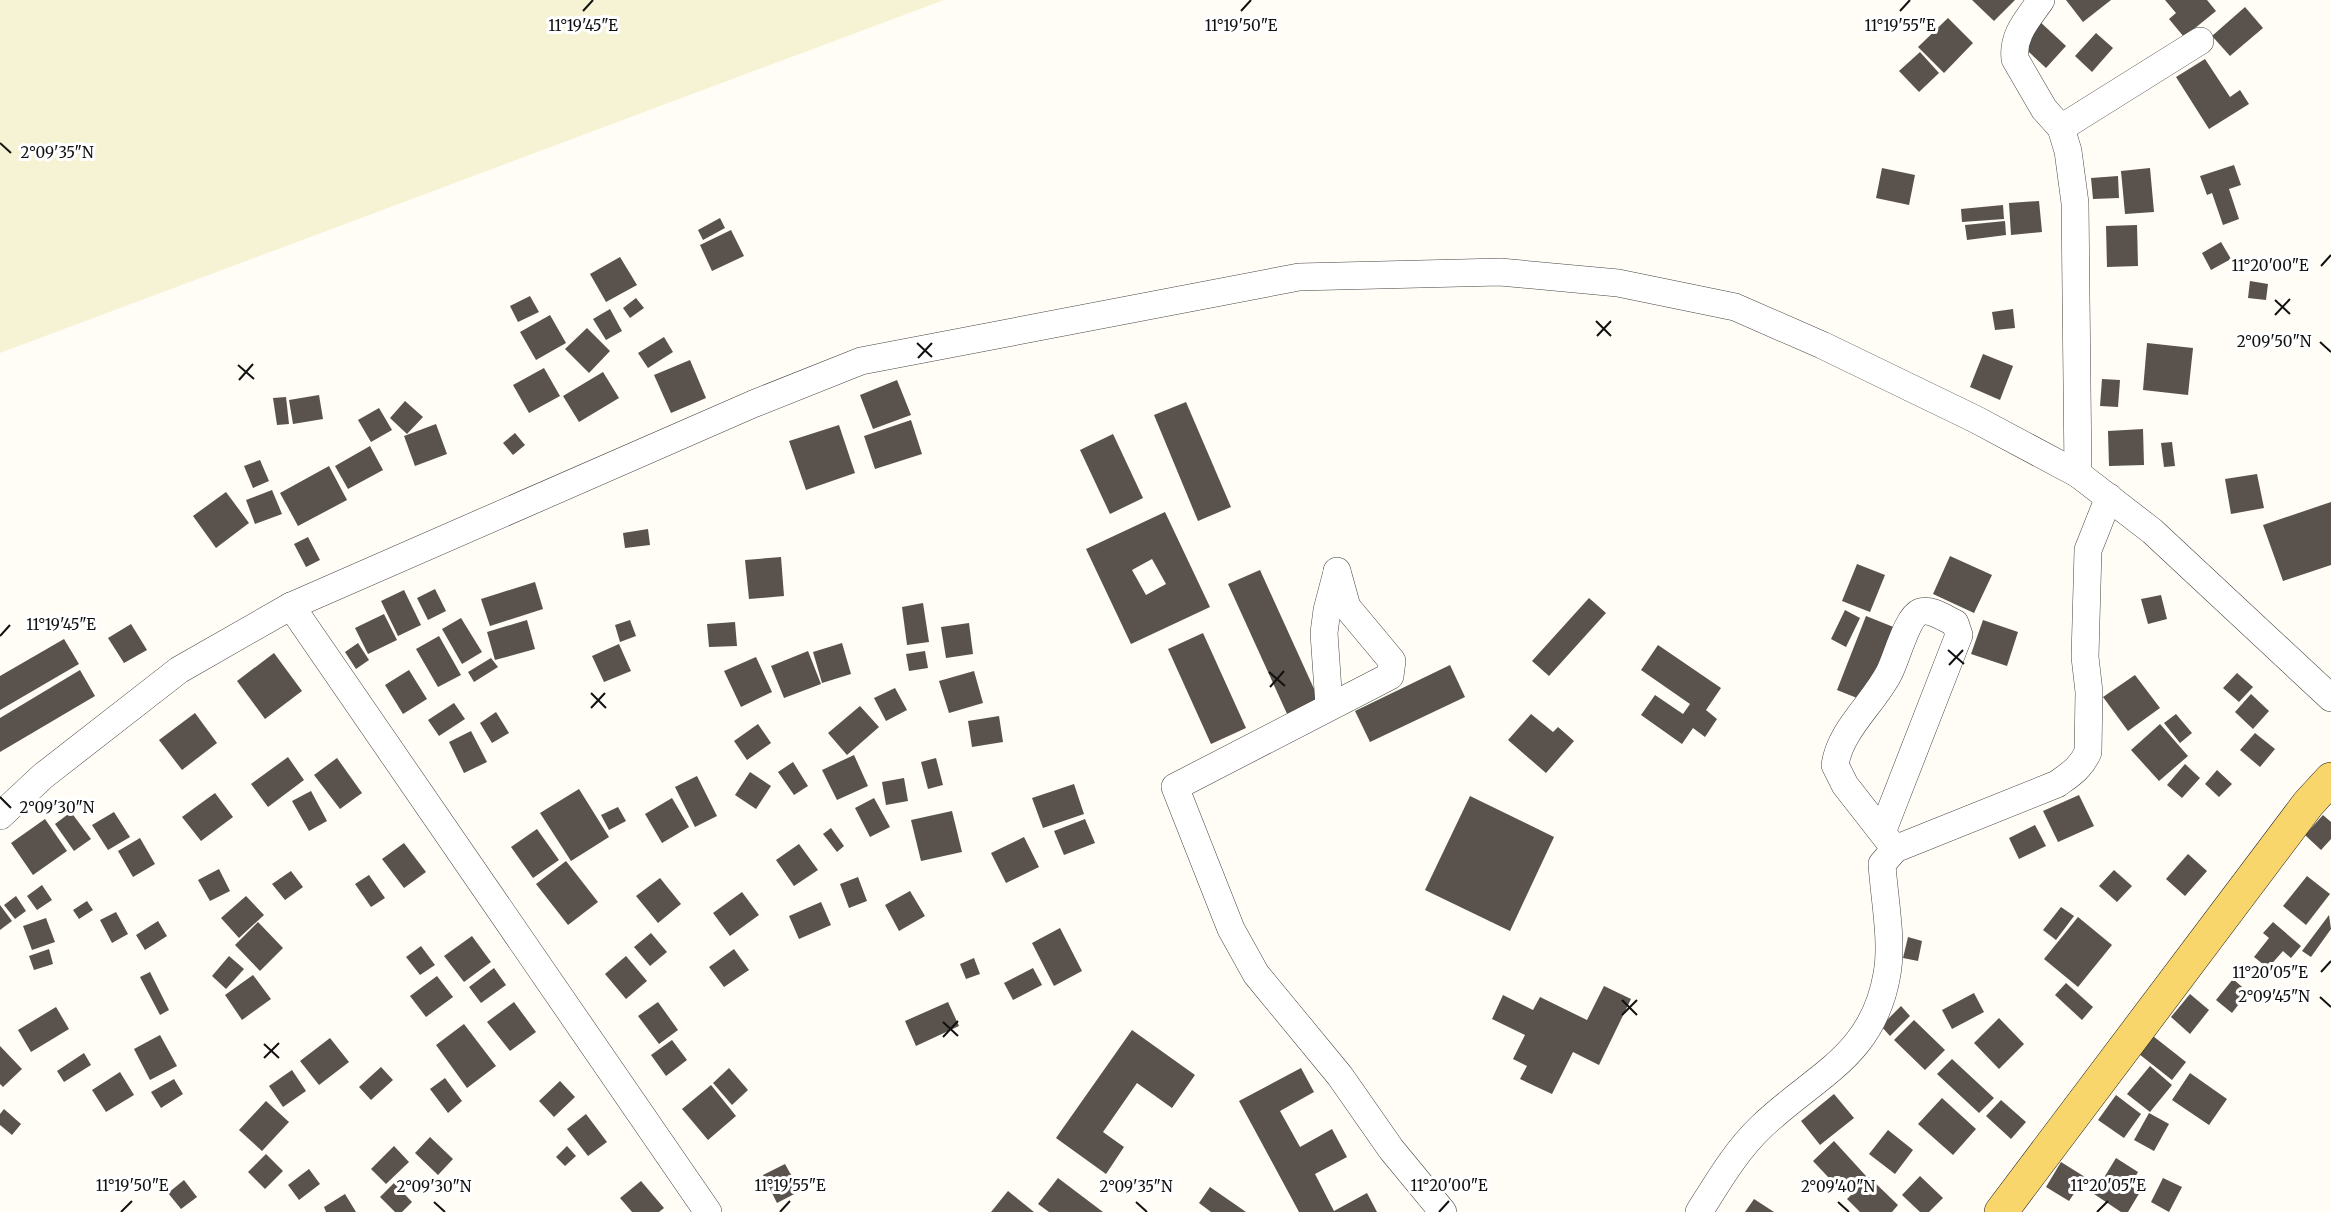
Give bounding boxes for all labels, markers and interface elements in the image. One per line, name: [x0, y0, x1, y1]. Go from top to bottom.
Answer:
text: 11°19'45"E: [548, 16, 618, 35]
text: 11°19'50"E: [1205, 16, 1278, 35]
text: 11°19'55"E: [1865, 16, 1936, 35]
text: 2°09'35"N: [21, 143, 94, 162]
text: 11°20'00"E: [2231, 256, 2309, 275]
text: 2°09'50"N: [2237, 332, 2312, 351]
text: 11°19'45"E: [26, 615, 96, 634]
text: 2°09'30"N: [20, 798, 95, 817]
text: 11°20'05"E: [2232, 963, 2308, 982]
text: 2°09'45"N: [2238, 987, 2310, 1006]
text: 11°19'50"E: [96, 1176, 169, 1195]
text: 11°19'55"E: [755, 1176, 826, 1195]
text: 11°20'00"E: [1410, 1176, 1488, 1195]
text: 11°20'05"E: [2070, 1176, 2146, 1195]
text: 2°09'30"N: [397, 1177, 472, 1196]
text: 2°09'35"N: [1100, 1177, 1173, 1196]
text: 2°09'40"N: [1801, 1177, 1875, 1196]

